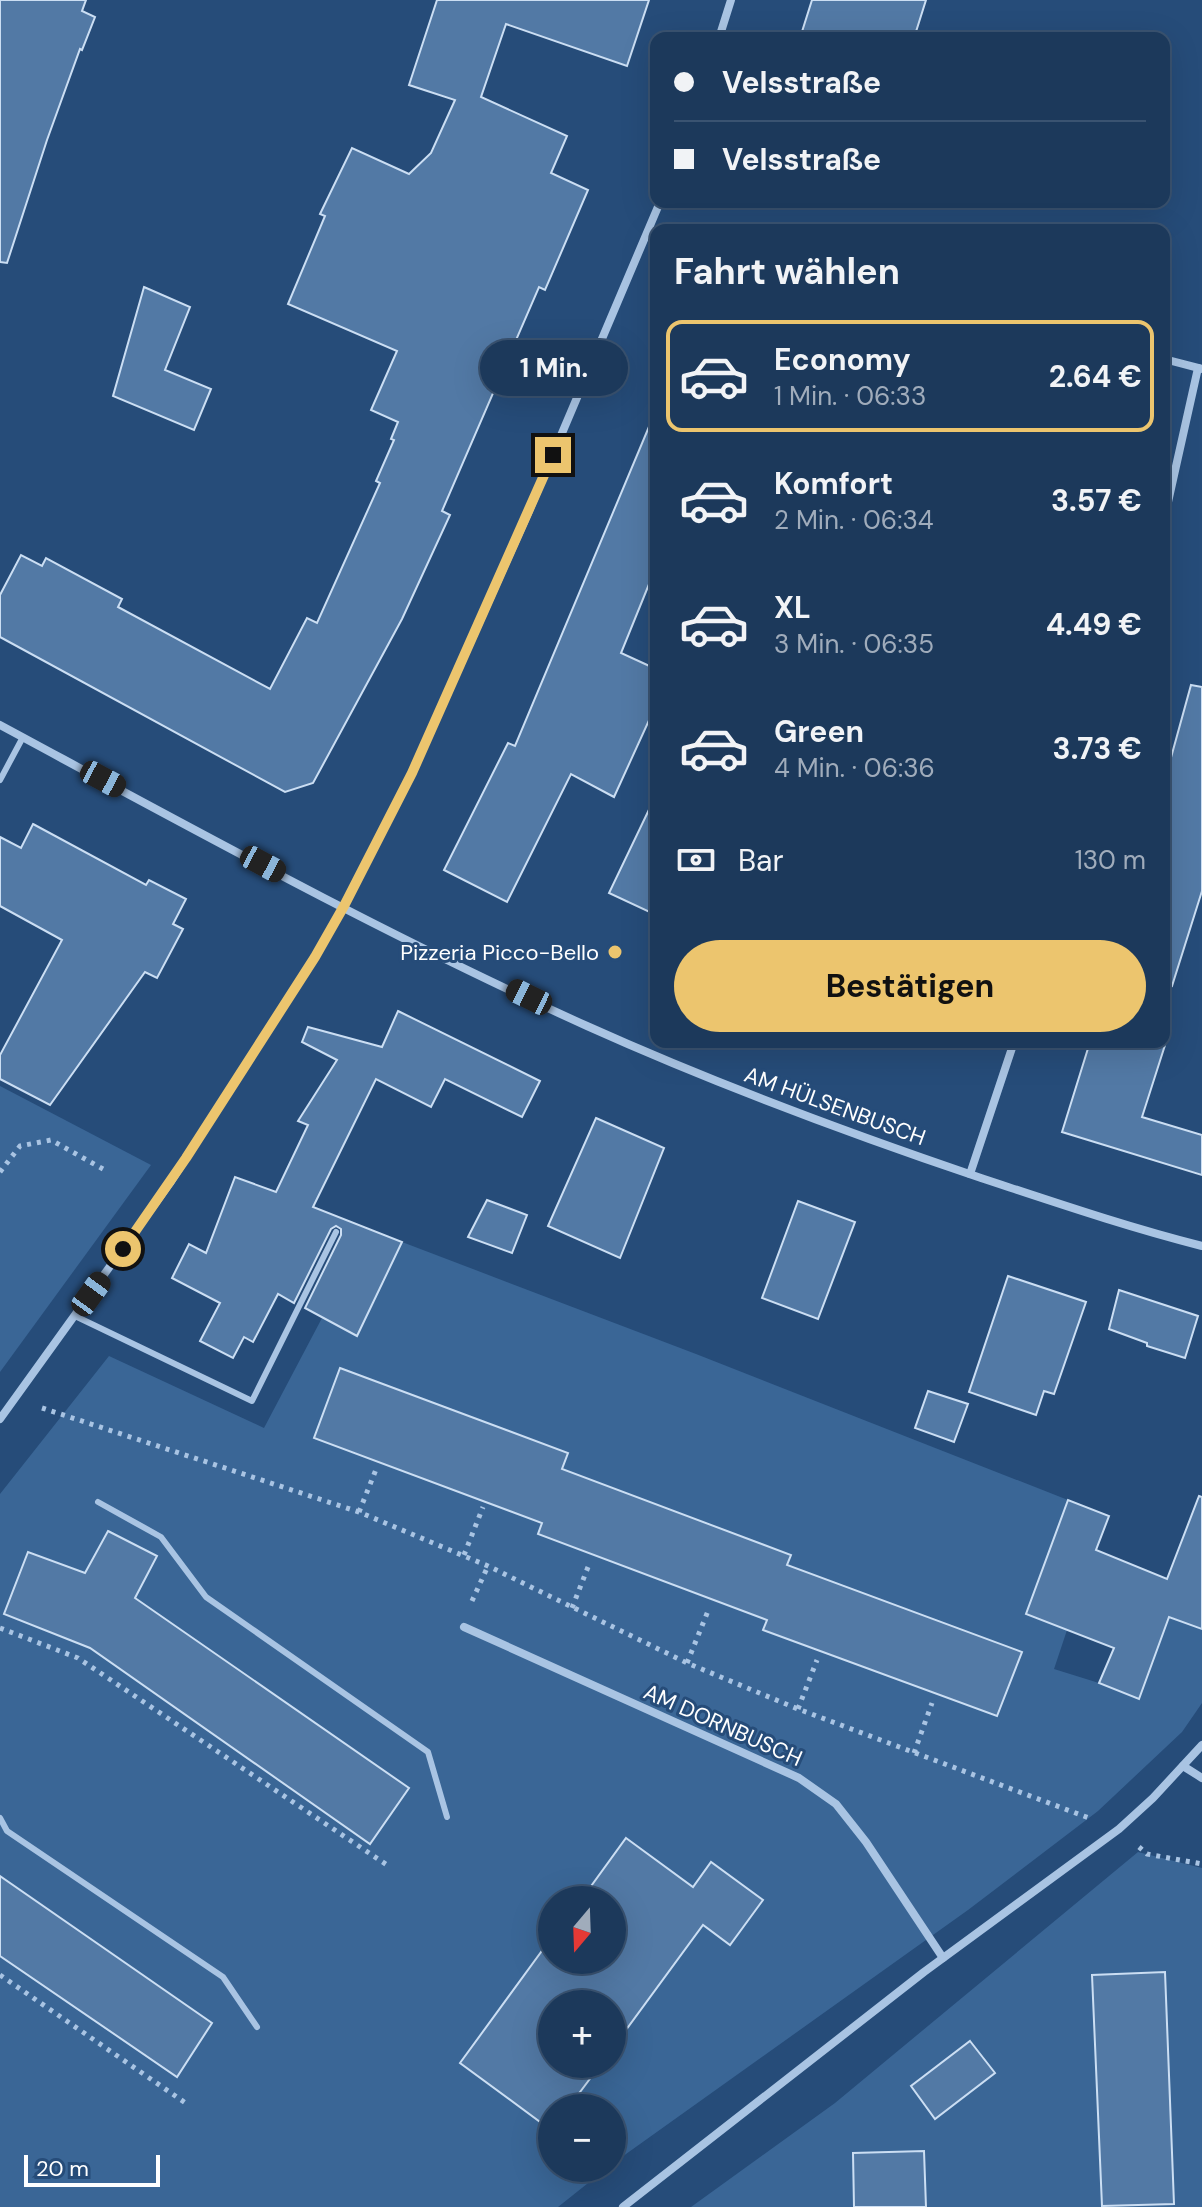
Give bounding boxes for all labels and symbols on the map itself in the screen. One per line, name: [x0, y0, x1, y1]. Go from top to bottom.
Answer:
callout: 1 Min.: [479, 339, 627, 395]
route end: [535, 437, 571, 473]
car: [76, 757, 130, 801]
car: [236, 842, 290, 886]
place label: Pizzeria Picco-Bello: [400, 938, 599, 967]
marker: Pizzeria Picco-Bello: [606, 943, 624, 961]
car: [502, 976, 556, 1018]
street label: AM HÜLSENBUSCH: [740, 1060, 930, 1152]
route start: [105, 1231, 141, 1267]
car: [67, 1268, 115, 1320]
street label: AM DORNBUSCH: [639, 1677, 807, 1773]
north arrow: [538, 1886, 626, 1974]
scale bar: [24, 2151, 160, 2187]

